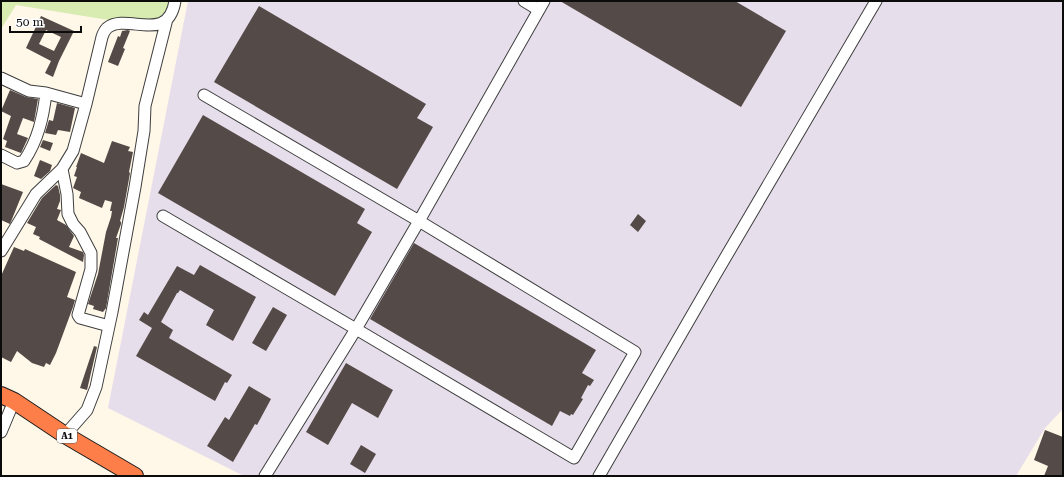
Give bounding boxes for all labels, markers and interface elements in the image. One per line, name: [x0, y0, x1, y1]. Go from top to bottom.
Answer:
scale bar: [10, 8, 81, 34]
text: 50 m: [16, 15, 43, 29]
road number: A1: [57, 429, 77, 443]

